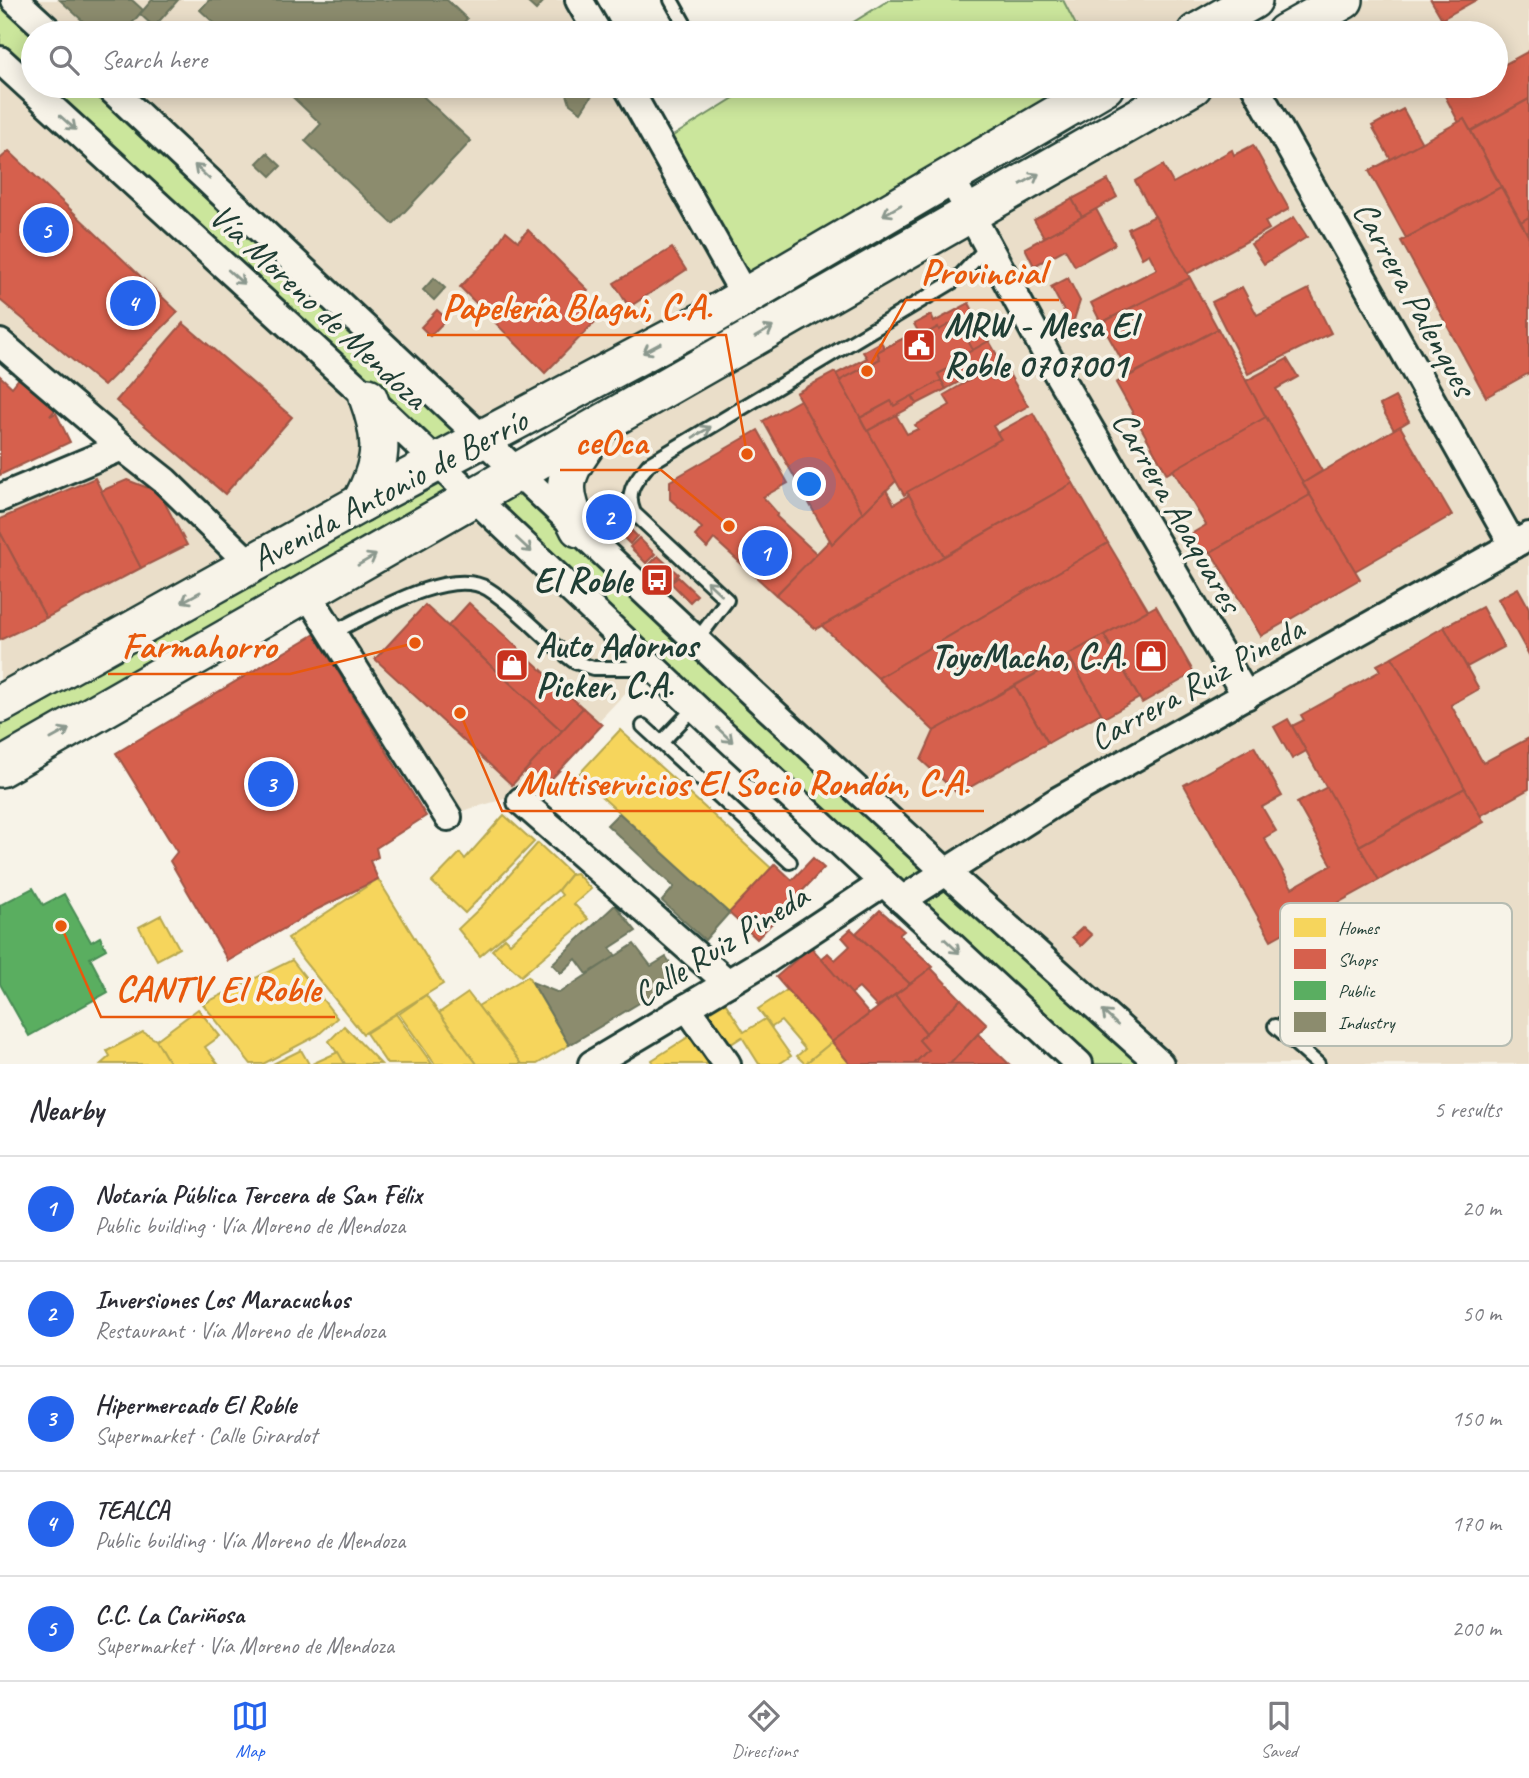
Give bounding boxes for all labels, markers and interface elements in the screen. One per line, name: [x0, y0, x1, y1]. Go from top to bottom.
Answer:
search box: [21, 21, 1508, 98]
icon: search: [45, 41, 83, 79]
text: Search here: [101, 43, 207, 76]
one-way arrow: [59, 115, 77, 131]
one-way arrow: [194, 164, 211, 181]
one-way arrow: [1019, 172, 1039, 186]
street label: Carrera Palenques: [1342, 193, 1488, 406]
street label: Vía Moreno de Mendoza: [200, 194, 439, 421]
pin: 5: [23, 204, 69, 256]
one-way arrow: [882, 204, 902, 218]
callout: Provincial: [906, 242, 1059, 300]
text: Provincial: [921, 248, 1052, 295]
one-way arrow: [227, 268, 244, 285]
pin: 4: [110, 277, 156, 329]
callout: Papelería Blagni, C.A.: [427, 277, 726, 335]
text: Papelería Blagni, C.A.: [442, 283, 713, 330]
place label: MRW - Mesa El Roble 0707001: [944, 303, 1143, 388]
one-way arrow: [753, 325, 773, 339]
public building icon: MRW - Mesa El Roble 0707001: [900, 326, 938, 364]
one-way arrow: [642, 342, 663, 355]
street label: Avenida Antonio de Berrío: [243, 397, 537, 581]
street label: Carrera Aoaquares: [1102, 403, 1255, 623]
callout: ceOca: [560, 412, 661, 470]
text: ceOca: [574, 418, 650, 465]
one-way arrow: [692, 425, 712, 439]
your location: [792, 467, 826, 501]
pin: 2: [586, 491, 632, 543]
pin: 1: [742, 527, 788, 579]
one-way arrow: [515, 536, 532, 553]
one-way arrow: [356, 552, 376, 566]
place label: El Roble: [534, 558, 634, 603]
bus stop icon: El Roble: [638, 561, 676, 599]
one-way arrow: [705, 580, 723, 596]
one-way arrow: [181, 590, 201, 604]
street label: Carrera Ruiz Pineda: [1081, 605, 1313, 761]
callout: Farmahorro: [108, 616, 290, 674]
text: Farmahorro: [122, 622, 279, 669]
place label: Auto Adornos Picker, C.A.: [536, 623, 701, 708]
place label: ToyoMacho, C.A.: [931, 634, 1127, 679]
shop icon: ToyoMacho, C.A.: [1132, 637, 1170, 675]
shop icon: Auto Adornos Picker, C.A.: [493, 646, 531, 684]
one-way arrow: [716, 726, 733, 743]
one-way arrow: [49, 727, 69, 741]
callout: Multiservicios El Socio Rondón, C.A.: [502, 753, 984, 811]
pin: 3: [248, 758, 294, 810]
text: Multiservicios El Socio Rondón, C.A.: [516, 759, 970, 806]
street label: Calle Ruiz Pineda: [624, 872, 819, 1017]
legend: [1280, 903, 1512, 1046]
text: Homes: [1338, 916, 1380, 940]
one-way arrow: [943, 938, 961, 954]
text: Shops: [1338, 948, 1378, 972]
callout: CANTV El Roble: [101, 959, 335, 1017]
text: CANTV El Roble: [116, 965, 323, 1012]
text: Public: [1338, 979, 1376, 1003]
one-way arrow: [1102, 1009, 1119, 1026]
text: Industry: [1338, 1011, 1396, 1035]
text: Nearby: [28, 1091, 104, 1129]
text: 5 results: [1434, 1095, 1501, 1124]
text: Notaría Pública Tercera de San Félix: [95, 1178, 422, 1211]
text: 1: [46, 1194, 56, 1223]
text: 20 m: [1462, 1194, 1501, 1223]
text: Public building · Vía Moreno de Mendoza: [95, 1211, 405, 1240]
text: Inversiones Los Maracuchos: [95, 1283, 350, 1316]
text: 2: [46, 1299, 56, 1328]
text: 50 m: [1462, 1299, 1501, 1328]
text: Restaurant · Vía Moreno de Mendoza: [95, 1316, 385, 1345]
text: Hipermercado El Roble: [95, 1388, 296, 1421]
text: 3: [46, 1404, 56, 1433]
text: 150 m: [1452, 1404, 1501, 1433]
text: Supermarket · Calle Girardot: [95, 1421, 317, 1450]
text: TEALCA: [95, 1493, 170, 1526]
text: 4: [46, 1509, 56, 1538]
text: 170 m: [1452, 1509, 1501, 1538]
text: Public building · Vía Moreno de Mendoza: [95, 1526, 405, 1555]
text: C.C. La Cariñosa: [95, 1598, 244, 1631]
text: 5: [46, 1614, 56, 1643]
text: 200 m: [1452, 1614, 1501, 1643]
text: Supermarket · Vía Moreno de Mendoza: [95, 1631, 394, 1660]
tab: Map: [231, 1697, 269, 1763]
tab: Directions: [731, 1697, 798, 1763]
tab: Saved: [1260, 1697, 1298, 1763]

